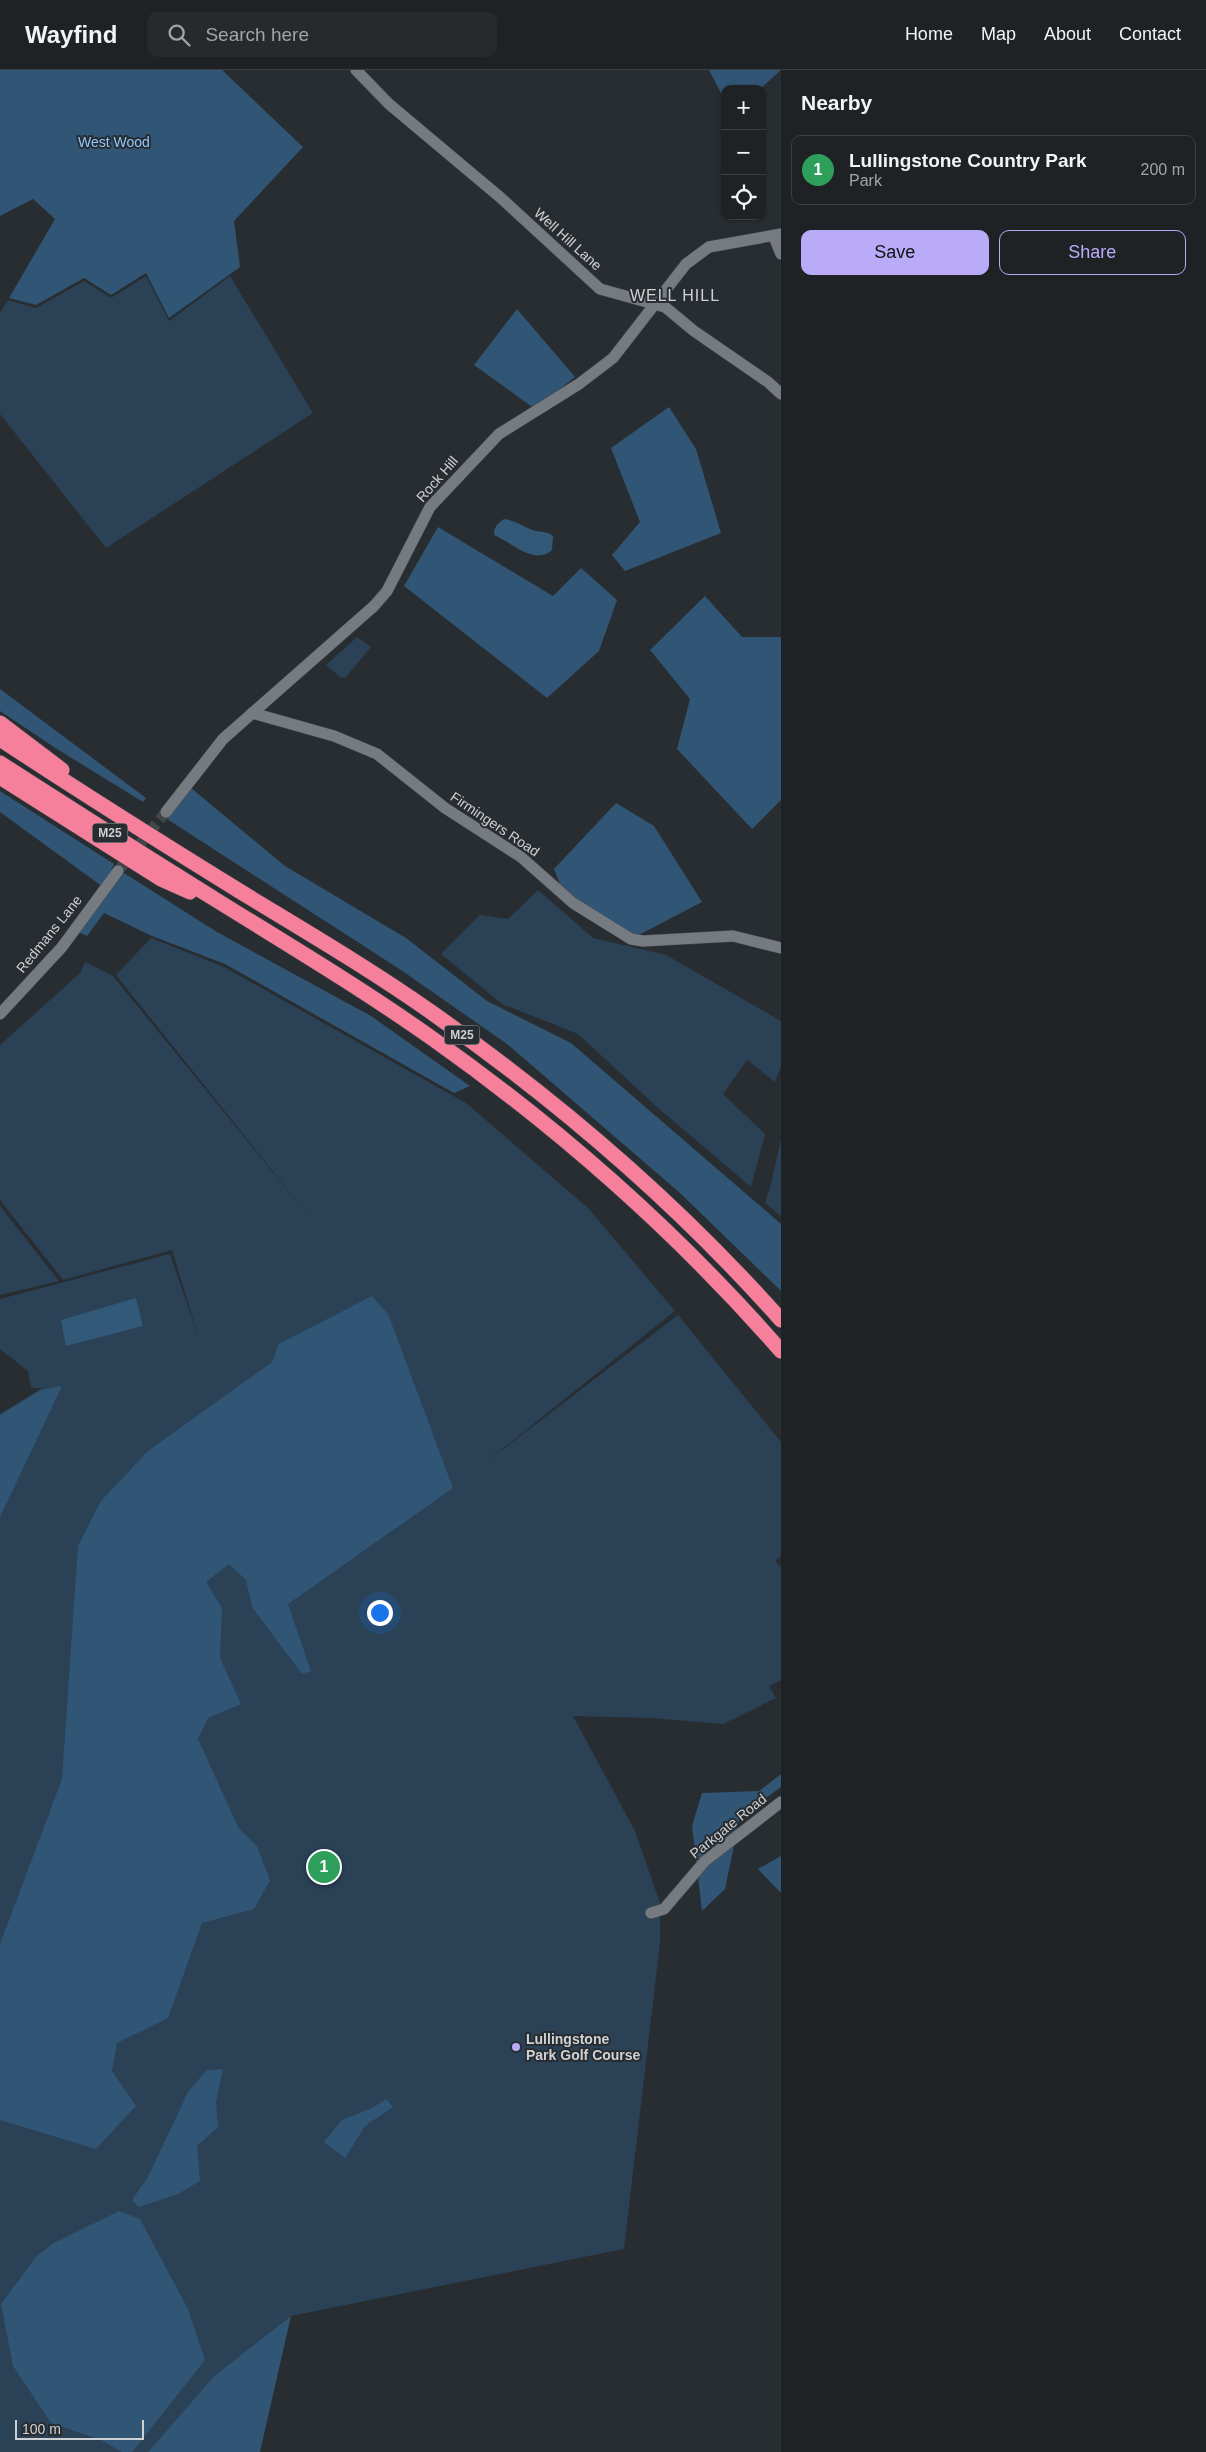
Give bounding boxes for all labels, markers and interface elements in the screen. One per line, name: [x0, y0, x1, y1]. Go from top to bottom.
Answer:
search box: [147, 12, 497, 57]
text: Wayfind: [25, 21, 117, 48]
icon: search: [165, 21, 193, 49]
text: Search here: [205, 24, 309, 45]
text: Home: [905, 24, 953, 44]
text: Map: [981, 24, 1016, 44]
text: About: [1044, 24, 1091, 44]
text: Contact: [1119, 24, 1181, 44]
map controls: [721, 85, 766, 220]
button: +: [721, 85, 766, 130]
text: Nearby: [801, 91, 872, 114]
button: −: [721, 130, 766, 175]
park label: West Wood: [78, 134, 150, 150]
text: Lullingstone Country Park: [849, 150, 1087, 171]
text: 1: [814, 161, 822, 178]
text: 200 m: [1141, 161, 1185, 178]
text: Park: [849, 172, 882, 189]
button: locate: [721, 175, 766, 220]
street label: Well Hill Lane: [531, 205, 605, 274]
button: Save: [801, 230, 989, 275]
button: Share: [999, 230, 1186, 275]
district label: WELL HILL: [630, 287, 720, 304]
street label: Rock Hill: [413, 453, 461, 505]
street label: Firmingers Road: [448, 788, 542, 860]
road number: M25: [92, 824, 128, 842]
street label: Redmans Lane: [13, 892, 85, 976]
road number: M25: [444, 1026, 480, 1044]
your location: [367, 1600, 393, 1626]
street label: Parkgate Road: [687, 1790, 769, 1862]
pin: 1: [308, 1848, 340, 1886]
place label: Lullingstone Park Golf Course: [526, 2031, 641, 2063]
marker: Lullingstone Park Golf Course: [510, 2041, 522, 2053]
scale bar: [15, 2417, 144, 2440]
text: 100 m: [22, 2421, 61, 2437]

